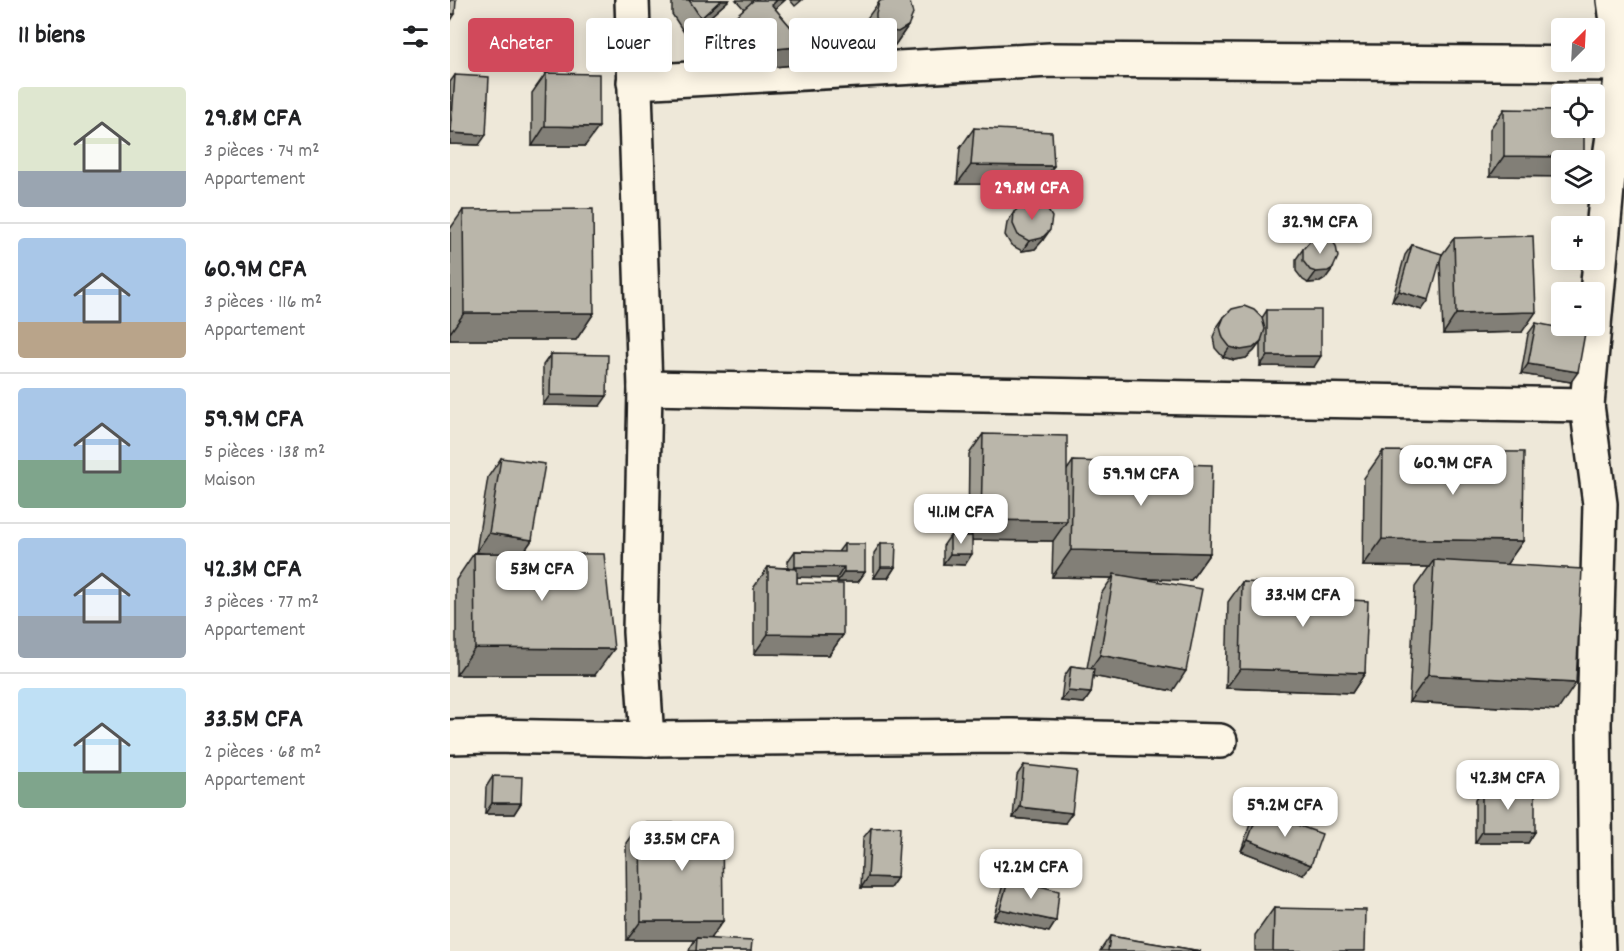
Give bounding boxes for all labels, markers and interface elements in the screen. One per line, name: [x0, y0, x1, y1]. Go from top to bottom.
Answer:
text: 11 biens: [18, 18, 86, 55]
chip: Acheter: [468, 18, 574, 72]
chip: Louer: [586, 18, 672, 72]
chip: Filtres: [684, 18, 777, 72]
chip: Nouveau: [789, 18, 897, 72]
north arrow: [1551, 18, 1605, 72]
map controls: [1551, 18, 1605, 336]
icon: filters: [399, 20, 432, 53]
button: locate: [1551, 84, 1605, 138]
text: 29.8M CFA: [204, 101, 302, 138]
icon: home: [66, 111, 138, 183]
text: 3 pièces · 74 m²: [204, 138, 320, 166]
button: layers: [1551, 150, 1605, 204]
text: Appartement: [204, 166, 306, 194]
pin: 29.8M CFA: [963, 170, 1101, 221]
text: 29.8M CFA: [994, 175, 1070, 203]
pin: 32.9M CFA: [1251, 204, 1389, 255]
text: 32.9M CFA: [1282, 209, 1358, 237]
button: +: [1551, 216, 1605, 270]
text: 60.9M CFA: [204, 252, 307, 289]
icon: home: [66, 262, 138, 334]
button: −: [1551, 282, 1605, 336]
text: 3 pièces · 116 m²: [204, 289, 322, 317]
text: Appartement: [204, 317, 306, 345]
text: 59.9M CFA: [204, 402, 304, 439]
icon: home: [66, 412, 138, 484]
text: 5 pièces · 138 m²: [204, 439, 325, 467]
pin: 60.9M CFA: [1384, 445, 1522, 496]
text: 60.9M CFA: [1413, 450, 1493, 478]
pin: 59.9M CFA: [1072, 456, 1210, 507]
text: 59.9M CFA: [1103, 461, 1179, 489]
text: Maison: [204, 467, 255, 495]
pin: 41.1M CFA: [892, 494, 1030, 545]
text: 41.1M CFA: [928, 499, 994, 527]
pin: 53M CFA: [487, 551, 597, 602]
text: 42.3M CFA: [204, 552, 302, 589]
text: 53M CFA: [510, 556, 574, 584]
icon: home: [66, 562, 138, 634]
pin: 33.4M CFA: [1234, 577, 1372, 628]
text: 33.4M CFA: [1265, 582, 1341, 610]
text: 3 pièces · 77 m²: [204, 589, 319, 617]
text: Appartement: [204, 617, 306, 645]
text: 33.5M CFA: [204, 702, 303, 739]
icon: home: [66, 712, 138, 784]
text: 2 pièces · 68 m²: [204, 739, 321, 767]
pin: 42.3M CFA: [1439, 760, 1577, 811]
text: 42.3M CFA: [1470, 765, 1546, 793]
text: Appartement: [204, 767, 306, 795]
pin: 59.2M CFA: [1216, 787, 1354, 838]
text: 59.2M CFA: [1247, 792, 1323, 820]
pin: 33.5M CFA: [613, 821, 751, 872]
text: 33.5M CFA: [644, 826, 720, 854]
pin: 42.2M CFA: [962, 849, 1100, 900]
text: 42.2M CFA: [993, 854, 1069, 882]

